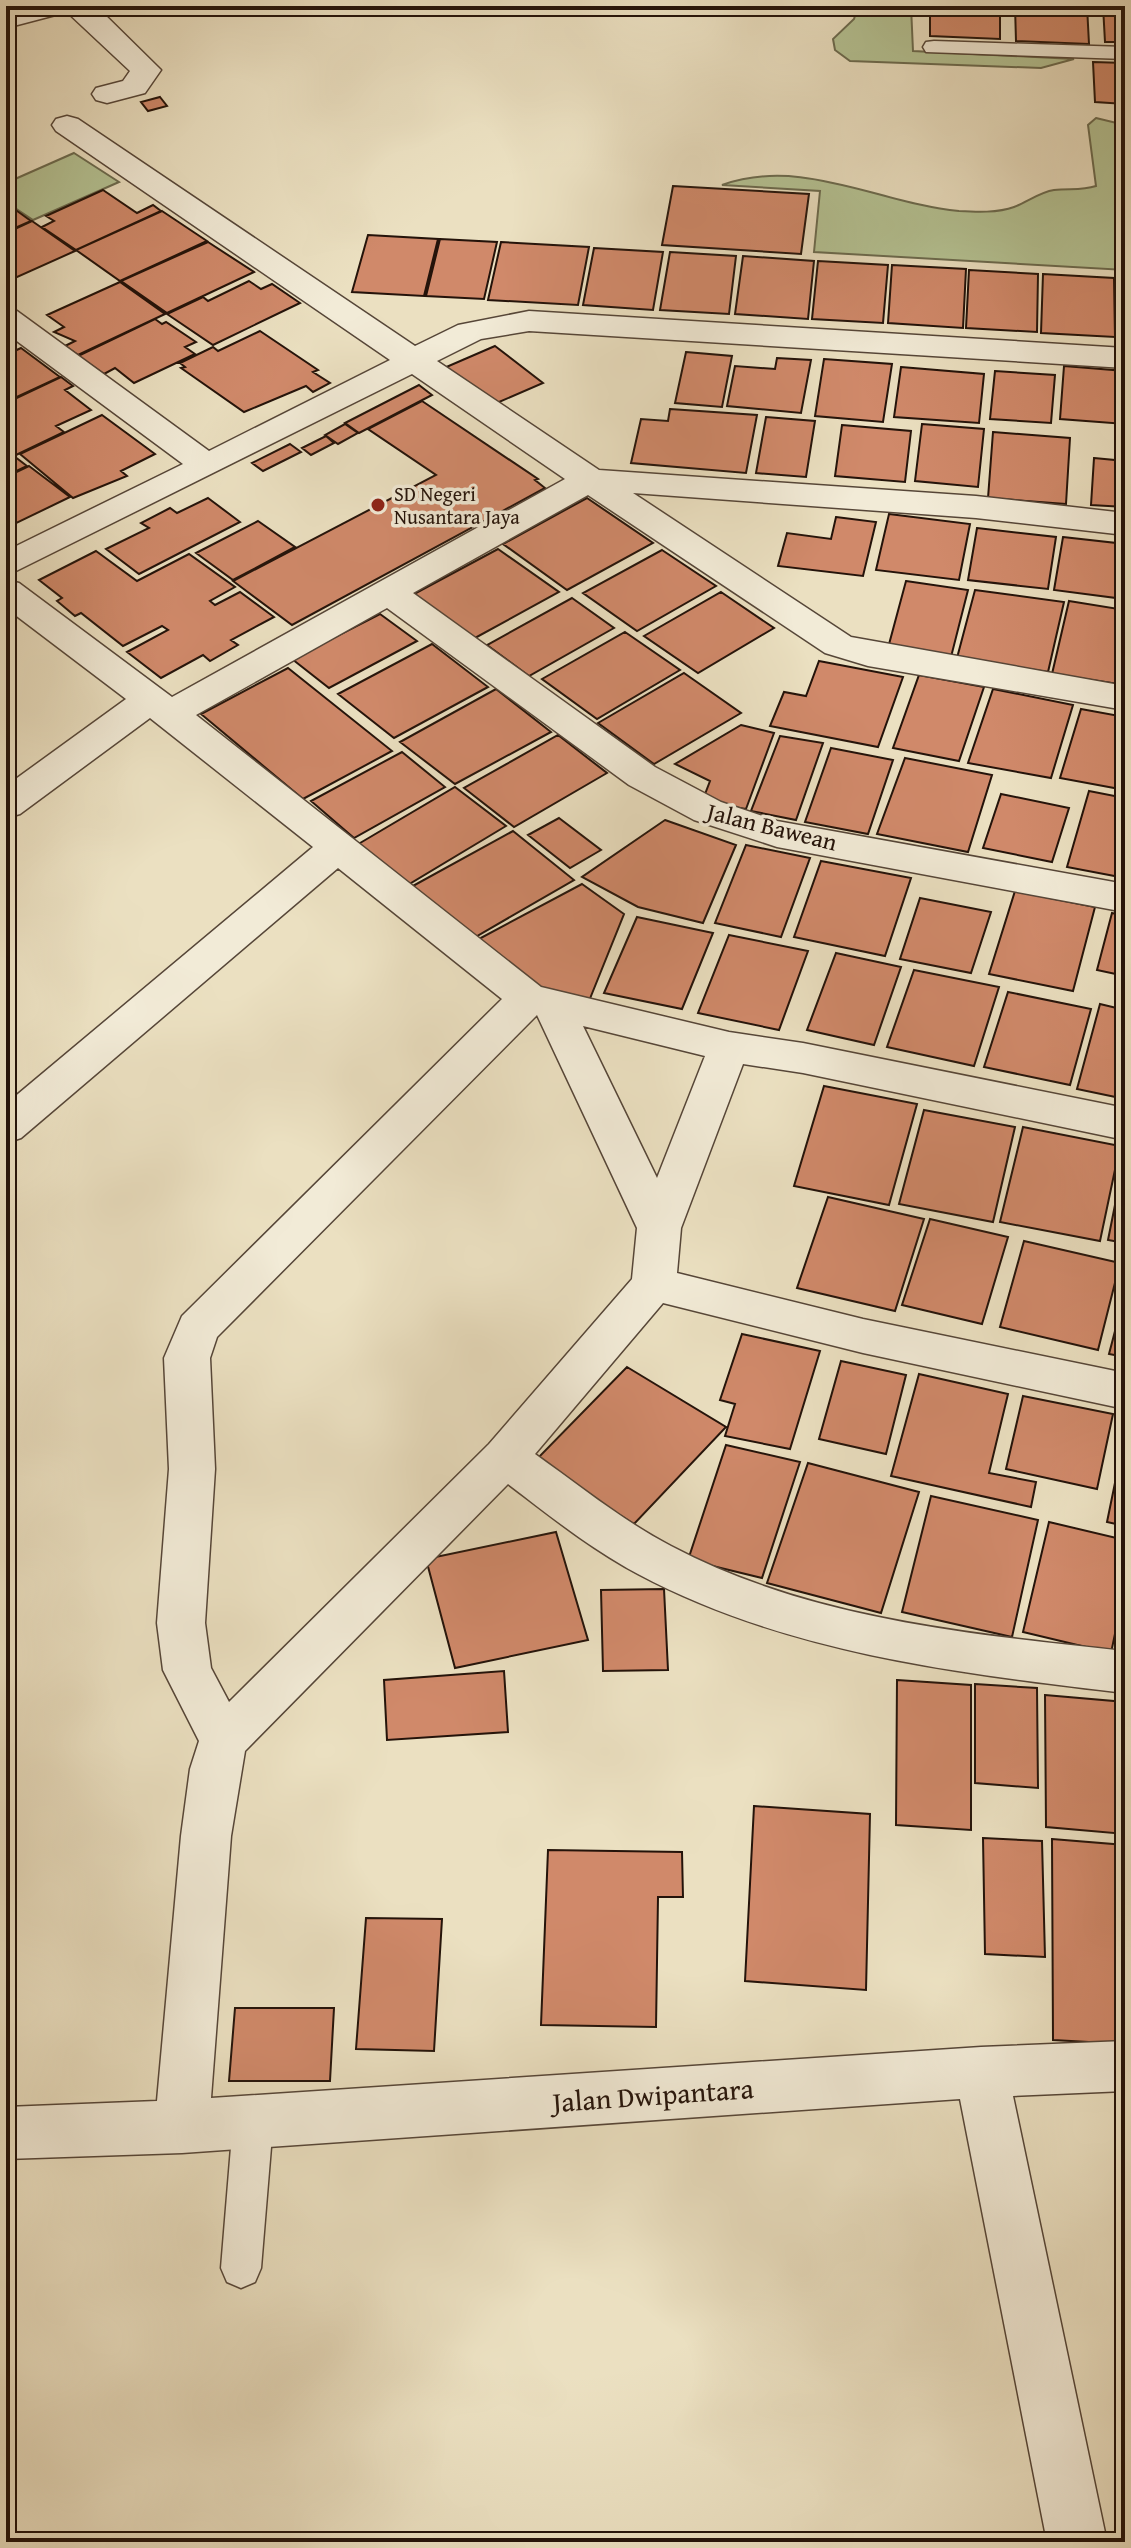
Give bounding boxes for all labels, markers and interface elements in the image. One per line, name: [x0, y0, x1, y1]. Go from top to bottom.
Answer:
place label: SD Negeri Nusantara Jaya: [394, 479, 520, 531]
marker: SD Negeri Nusantara Jaya: [369, 496, 387, 514]
street label: Jalan Bawean: [700, 793, 841, 860]
street label: Jalan Dwipantara: [548, 2067, 756, 2122]

